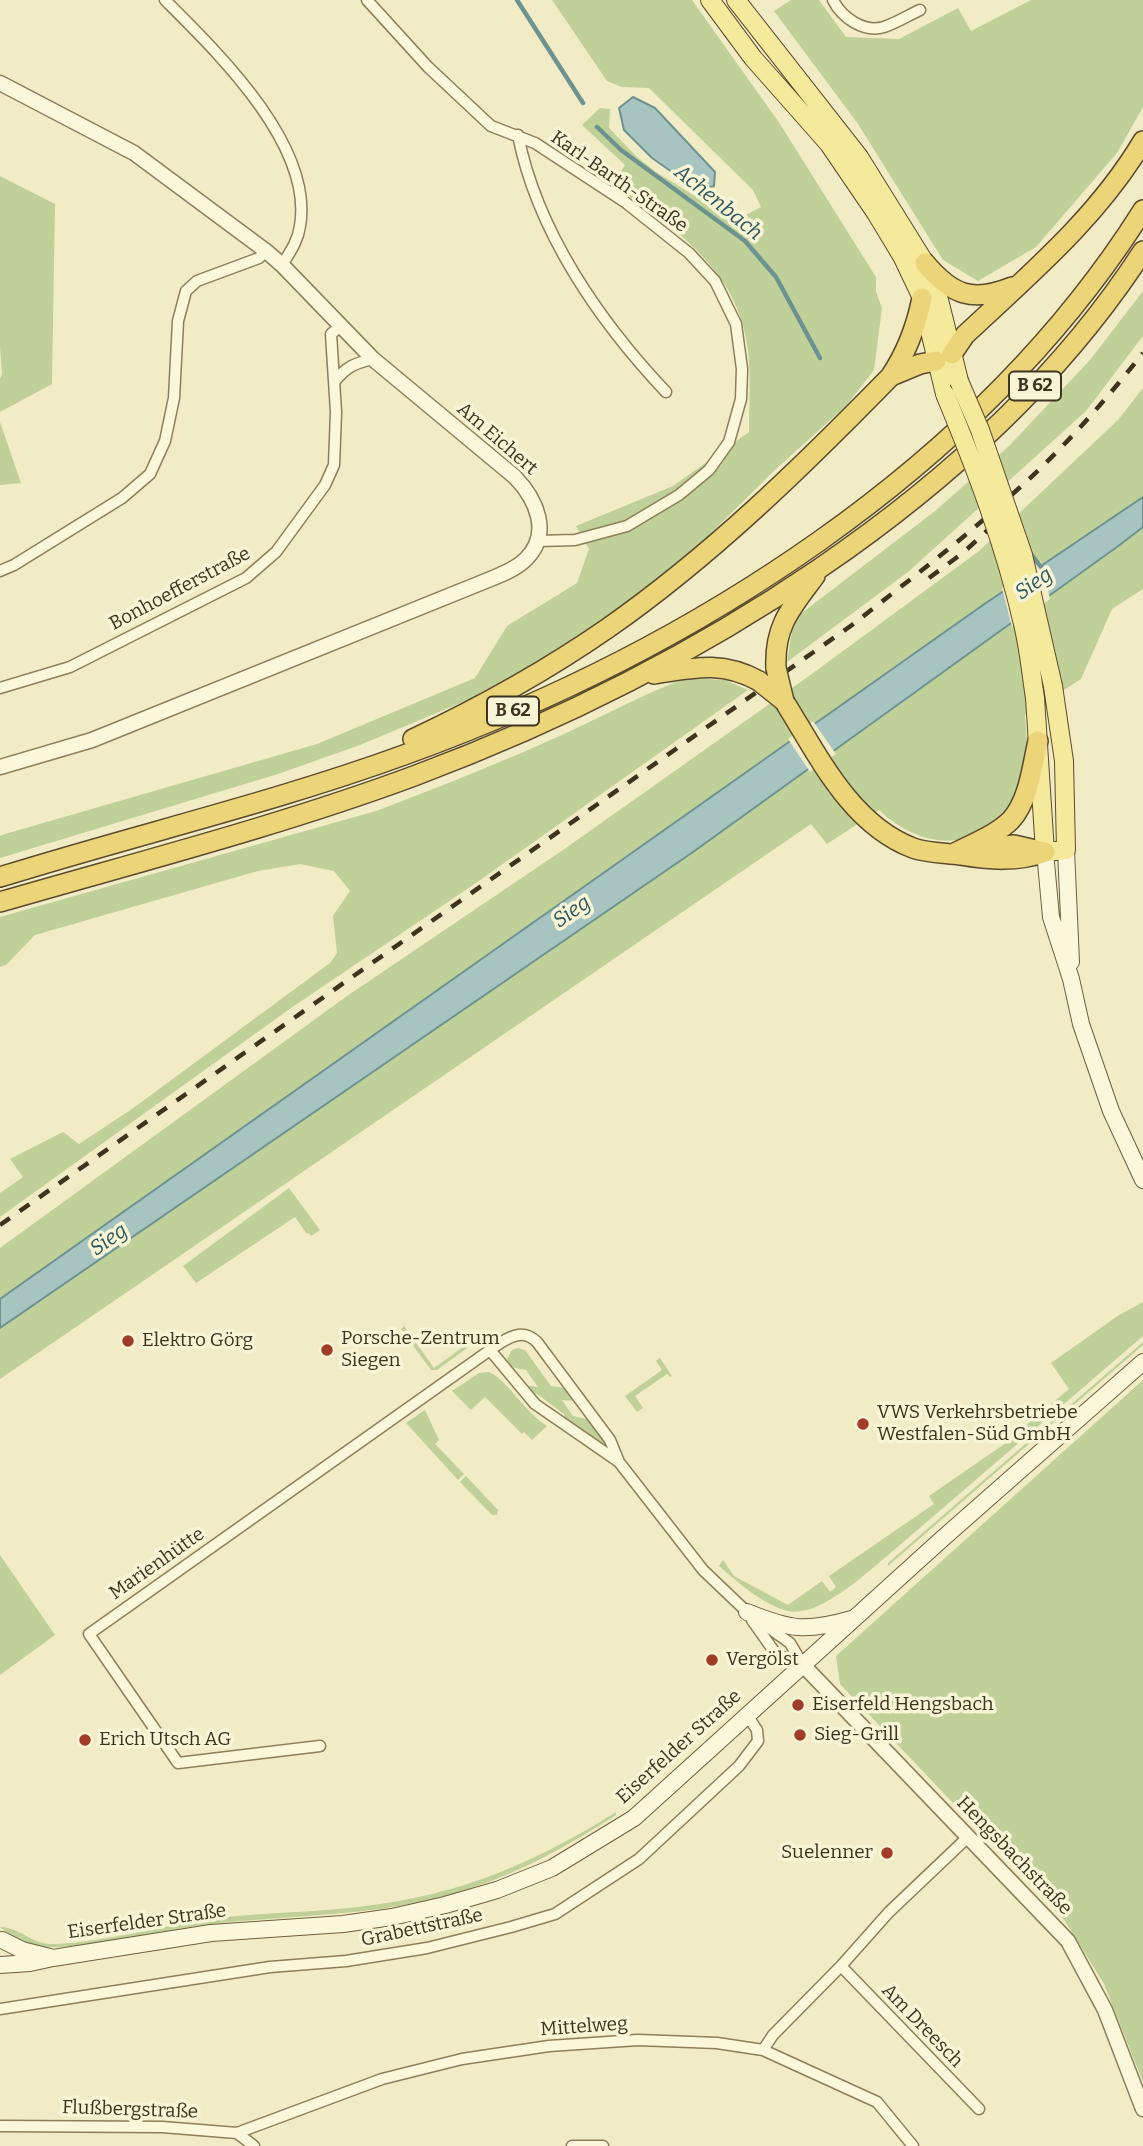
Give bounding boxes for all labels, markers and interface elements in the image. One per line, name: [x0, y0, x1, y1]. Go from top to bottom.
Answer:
street label: Karl-Barth-Straße: [546, 126, 692, 238]
water label: Achenbach: [669, 160, 767, 246]
road number: B 62: [1009, 372, 1061, 400]
street label: Am Eichert: [452, 398, 542, 480]
street label: Bonhoefferstraße: [106, 542, 254, 636]
water label: Sieg: [1010, 562, 1058, 606]
road number: B 62: [487, 696, 539, 726]
water label: Sieg: [548, 890, 596, 934]
water label: Sieg: [85, 1218, 133, 1262]
place label: Porsche-Zentrum Siegen: [341, 1328, 500, 1372]
place label: Elektro Görg: [142, 1330, 253, 1352]
marker: Elektro Görg: [120, 1333, 136, 1349]
marker: Porsche-Zentrum Siegen: [319, 1342, 335, 1358]
place label: VWS Verkehrsbetriebe Westfalen-Süd GmbH: [877, 1402, 1078, 1446]
marker: VWS Verkehrsbetriebe Westfalen-Süd GmbH: [855, 1416, 871, 1432]
street label: Marienhütte: [105, 1523, 209, 1605]
place label: Vergölst: [726, 1649, 799, 1671]
marker: Vergölst: [704, 1652, 720, 1668]
street label: Eiserfelder Straße: [612, 1685, 746, 1809]
place label: Eiserfeld Hengsbach: [812, 1694, 994, 1716]
marker: Eiserfeld Hengsbach: [790, 1697, 806, 1713]
place label: Sieg-Grill: [814, 1724, 899, 1746]
marker: Sieg-Grill: [792, 1727, 808, 1743]
place label: Erich Utsch AG: [99, 1729, 231, 1751]
marker: Erich Utsch AG: [77, 1732, 93, 1748]
street label: Hengsbachstraße: [952, 1792, 1076, 1920]
place label: Suelenner: [781, 1842, 873, 1864]
marker: Suelenner: [879, 1845, 895, 1861]
street label: Eiserfelder Straße: [66, 1900, 228, 1944]
street label: Grabettstraße: [359, 1904, 485, 1952]
street label: Am Dreesch: [877, 1979, 967, 2073]
street label: Mittelweg: [540, 2013, 628, 2041]
street label: Flußbergstraße: [61, 2096, 199, 2124]

